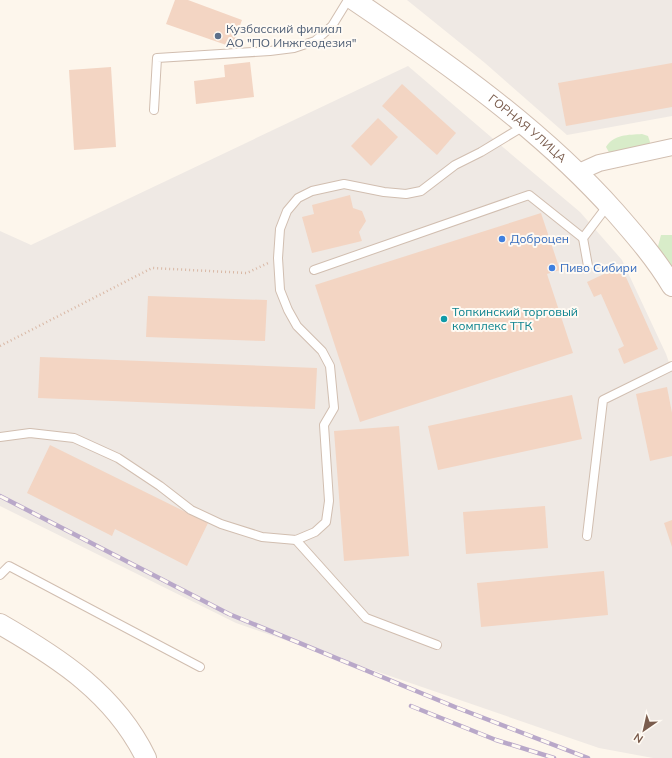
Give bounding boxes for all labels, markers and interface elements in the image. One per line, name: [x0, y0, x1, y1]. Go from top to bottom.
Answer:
place label: Кузбасский филиал АО "ПО Инжгеодезия": [226, 21, 356, 50]
marker: Кузбасский филиал АО "ПО Инжгеодезия": [213, 31, 223, 41]
street label: ГОРНАЯ УЛИЦА: [486, 91, 570, 166]
place label: Доброцен: [510, 231, 569, 246]
marker: Доброцен: [497, 234, 507, 244]
place label: Пиво Сибири: [560, 260, 637, 275]
marker: Пиво Сибири: [547, 263, 557, 273]
place label: Топкинский торговый комплекс ТТК: [452, 304, 578, 333]
marker: Топкинский торговый комплекс ТТК: [439, 314, 449, 324]
north arrow: [624, 710, 664, 750]
text: N: [631, 730, 646, 746]

